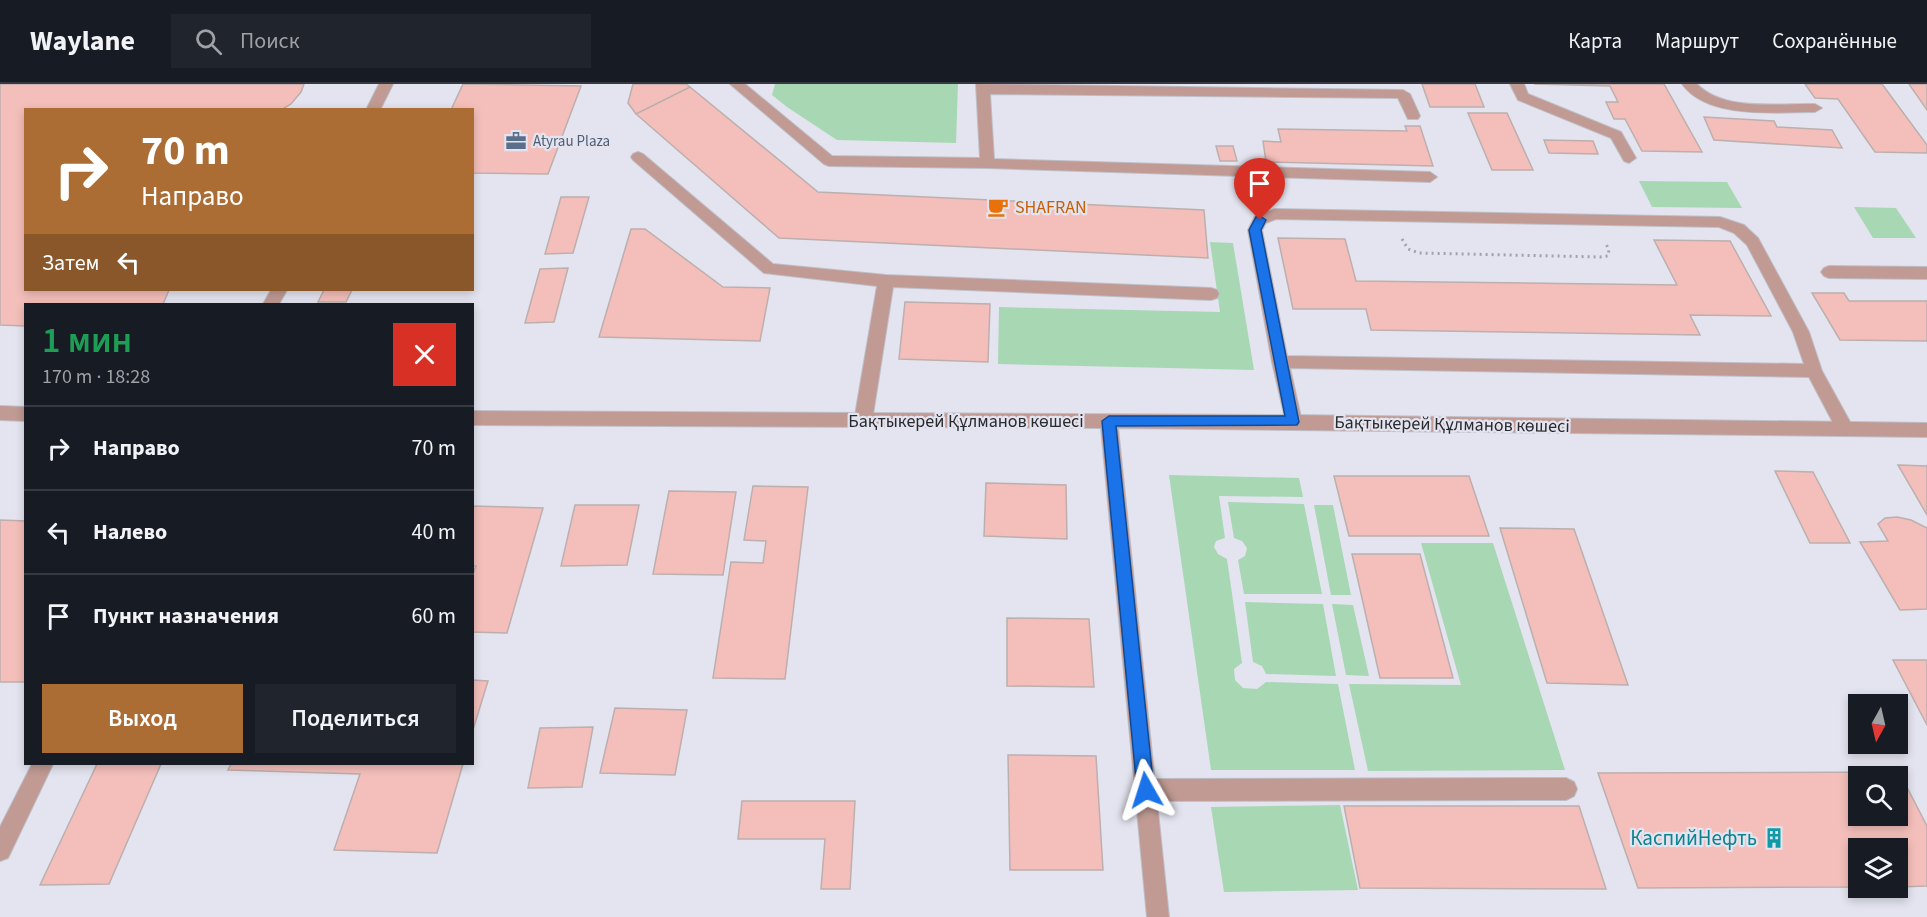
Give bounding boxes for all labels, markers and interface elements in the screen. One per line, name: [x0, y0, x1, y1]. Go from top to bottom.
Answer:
search box: [171, 14, 591, 68]
text: Waylane: [30, 21, 135, 61]
icon: search: [192, 25, 225, 58]
text: Поиск: [240, 25, 300, 57]
text: Карта: [1568, 26, 1622, 56]
text: Маршрут: [1655, 26, 1739, 56]
text: Сохранённые: [1772, 26, 1897, 56]
text: 70 m: [141, 121, 230, 181]
office icon: Atyrau Plaza: [504, 129, 528, 153]
place label: Atyrau Plaza: [533, 131, 610, 152]
icon: right: [42, 132, 120, 210]
pin: [1234, 158, 1285, 220]
icon: arrive: [1243, 167, 1276, 200]
text: Направо: [141, 177, 244, 216]
cafe icon: SHAFRAN: [986, 195, 1010, 219]
place label: SHAFRAN: [1015, 195, 1087, 220]
icon: left: [112, 246, 145, 279]
text: Затем: [42, 247, 100, 279]
text: 1 мин: [42, 315, 132, 366]
button: close: [393, 323, 456, 386]
text: 170 m · 18:28: [42, 363, 150, 391]
street label: Бақтыкерей Құлманов көшесі: [848, 409, 1084, 434]
street label: Бақтыкерей Құлманов көшесі: [1334, 410, 1570, 439]
icon: right: [42, 432, 75, 465]
text: Направо: [93, 432, 180, 464]
text: 70 m: [411, 432, 456, 464]
icon: left: [42, 516, 75, 549]
text: Налево: [93, 516, 167, 548]
text: 40 m: [411, 516, 456, 548]
icon: arrive: [42, 600, 75, 633]
text: Пункт назначения: [93, 600, 279, 632]
text: 60 m: [411, 600, 456, 632]
button: Выход: [42, 684, 243, 753]
button: Поделиться: [255, 684, 456, 753]
north arrow: [1848, 694, 1908, 754]
map controls: [1848, 694, 1908, 898]
position arrow: [1114, 758, 1178, 822]
button: search: [1848, 766, 1908, 826]
place label: КаспийНефть: [1630, 823, 1757, 853]
building icon: КаспийНефть: [1762, 826, 1786, 850]
button: layers: [1848, 838, 1908, 898]

